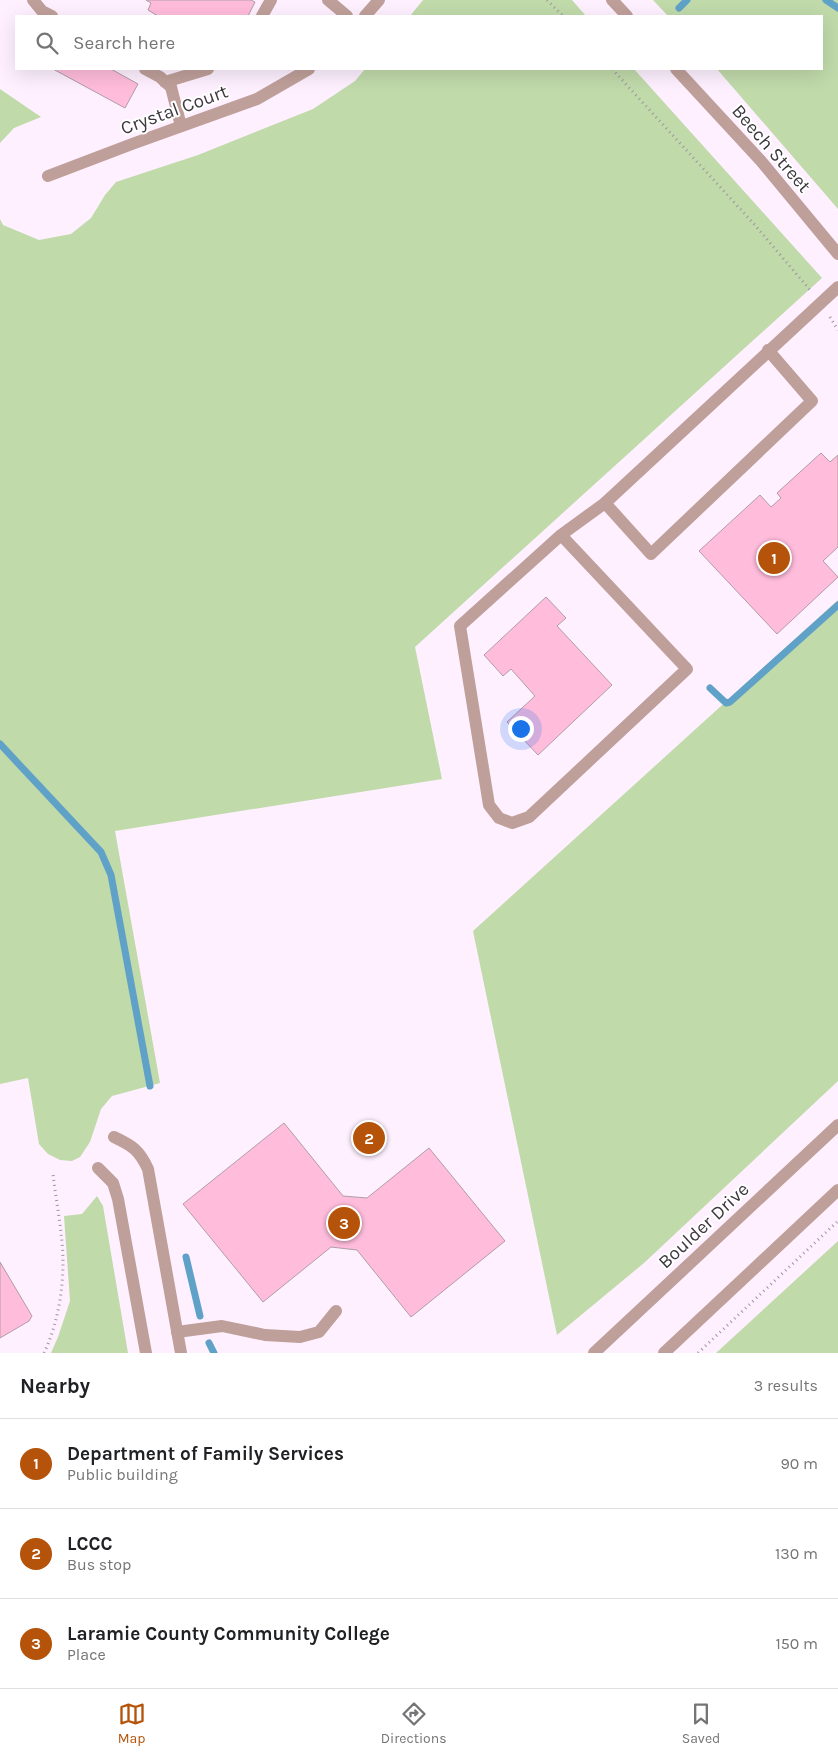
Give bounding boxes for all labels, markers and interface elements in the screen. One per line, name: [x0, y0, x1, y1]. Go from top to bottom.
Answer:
search box: [15, 15, 823, 70]
icon: search: [33, 29, 61, 57]
text: Search here: [73, 32, 175, 54]
street label: Crystal Court: [118, 80, 231, 139]
street label: Beech Street: [727, 100, 815, 197]
pin: 1: [758, 539, 790, 577]
your location: [508, 716, 534, 742]
pin: 2: [353, 1119, 385, 1157]
street label: Boulder Drive: [654, 1178, 754, 1273]
pin: 3: [328, 1204, 360, 1242]
text: Nearby: [20, 1374, 90, 1398]
text: 3 results: [754, 1376, 818, 1395]
text: Department of Family Services: [67, 1443, 344, 1465]
text: 1: [33, 1454, 39, 1473]
text: 90 m: [780, 1454, 818, 1473]
text: Public building: [67, 1465, 178, 1484]
text: LCCC: [67, 1533, 113, 1555]
text: 2: [31, 1544, 41, 1563]
text: 130 m: [775, 1544, 818, 1563]
text: Bus stop: [67, 1555, 131, 1574]
text: Laramie County Community College: [67, 1623, 390, 1645]
text: 3: [31, 1634, 41, 1653]
text: 150 m: [775, 1634, 818, 1653]
text: Place: [67, 1645, 106, 1664]
tab: Map: [118, 1700, 146, 1747]
tab: Directions: [381, 1700, 447, 1747]
tab: Saved: [682, 1700, 720, 1747]

